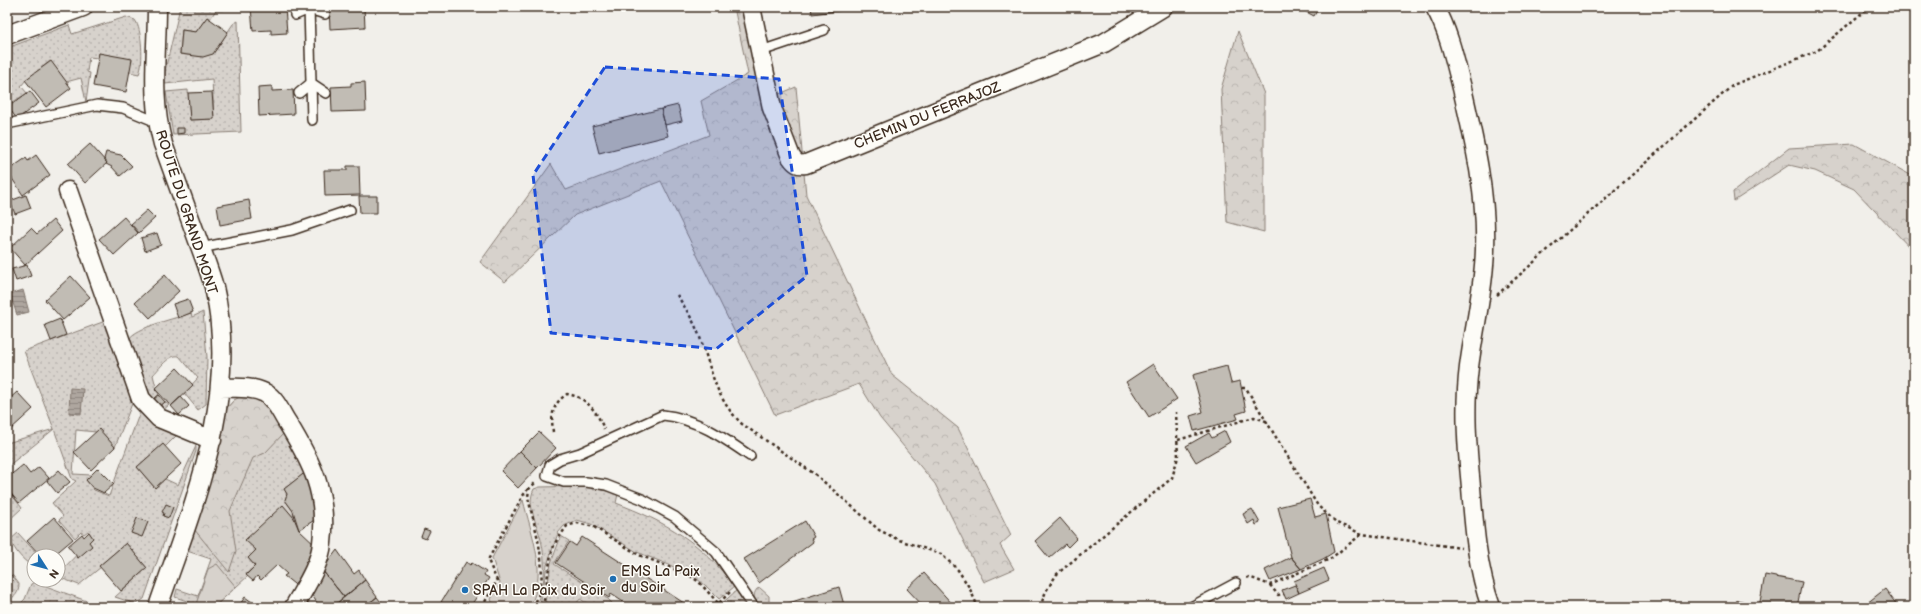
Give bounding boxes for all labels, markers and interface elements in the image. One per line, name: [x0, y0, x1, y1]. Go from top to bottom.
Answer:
street label: CHEMIN DU FERRAJOZ: [851, 78, 1003, 153]
street label: ROUTE DU GRAND MONT: [152, 128, 221, 297]
north arrow: [26, 548, 66, 588]
place label: EMS La Paix du Soir: [621, 563, 700, 596]
text: N: [46, 566, 61, 581]
marker: EMS La Paix du Soir: [608, 574, 618, 584]
place label: SPAH La Paix du Soir: [473, 582, 606, 599]
marker: SPAH La Paix du Soir: [460, 585, 470, 595]

